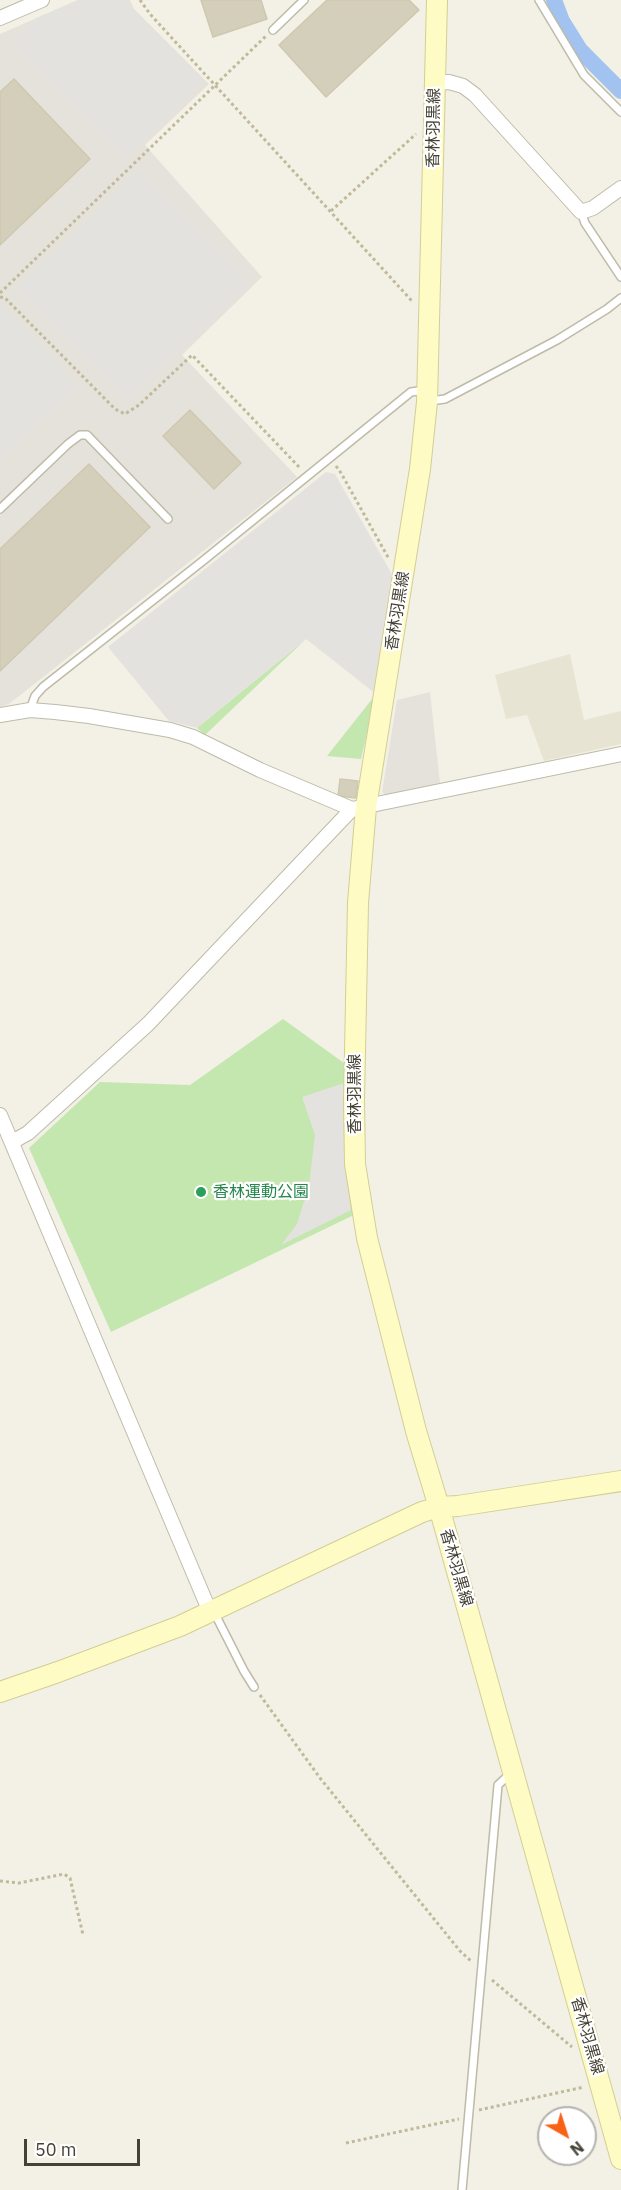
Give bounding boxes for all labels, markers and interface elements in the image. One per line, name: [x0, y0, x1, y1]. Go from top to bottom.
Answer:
street label: 香林羽黒線: [424, 88, 444, 168]
street label: 香林羽黒線: [382, 570, 414, 652]
street label: 香林羽黒線: [345, 1054, 365, 1134]
place label: 香林運動公園: [213, 1182, 309, 1202]
marker: 香林運動公園: [194, 1185, 208, 1199]
street label: 香林羽黒線: [436, 1527, 476, 1609]
street label: 香林羽黒線: [567, 1995, 607, 2077]
north arrow: [537, 2106, 597, 2166]
scale bar: [27, 2127, 142, 2165]
text: N: [566, 2137, 588, 2160]
text: 50 m: [35, 2138, 77, 2161]

